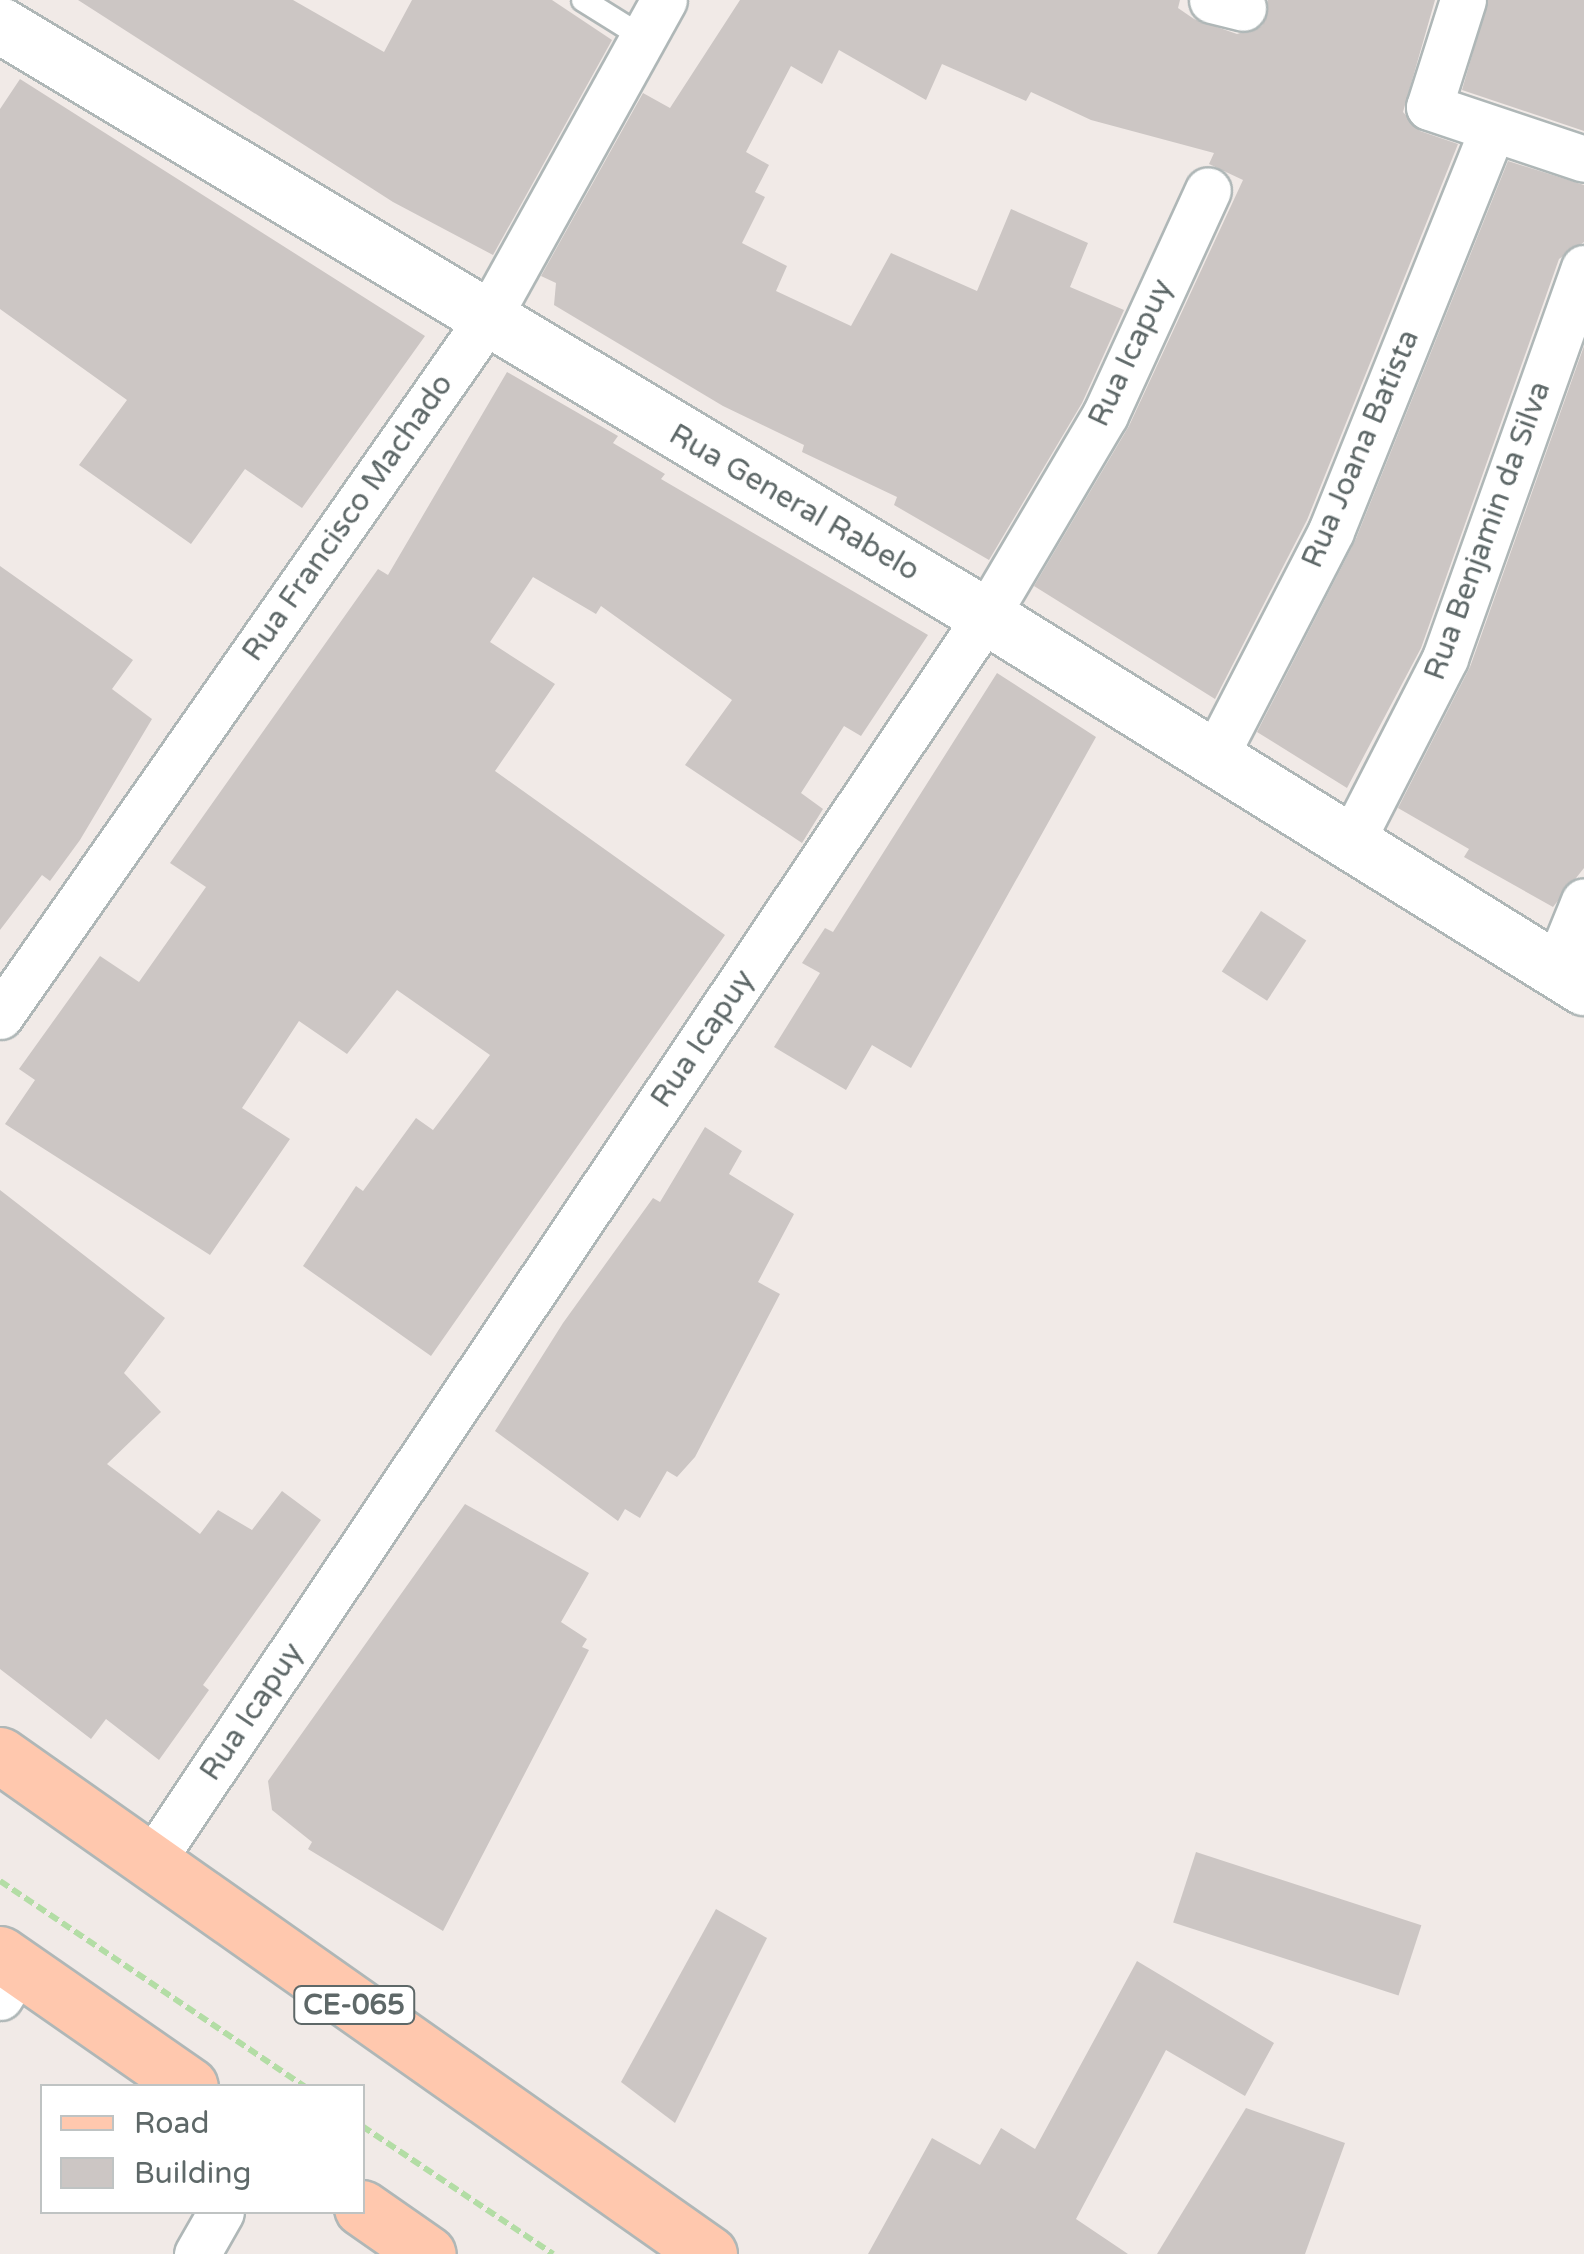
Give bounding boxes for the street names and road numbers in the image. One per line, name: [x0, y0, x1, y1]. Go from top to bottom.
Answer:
street label: Rua Icapuy: [1081, 274, 1181, 432]
street label: Rua Joana Batista: [1295, 325, 1427, 573]
street label: Rua Francisco Machado: [235, 368, 461, 668]
street label: Rua Benjamin da Silva: [1417, 377, 1559, 685]
street label: Rua General Rabelo: [663, 417, 925, 589]
street label: Rua Icapuy: [644, 963, 762, 1115]
street label: Rua Icapuy: [193, 1636, 311, 1788]
road number: CE-065: [292, 1982, 416, 2028]

